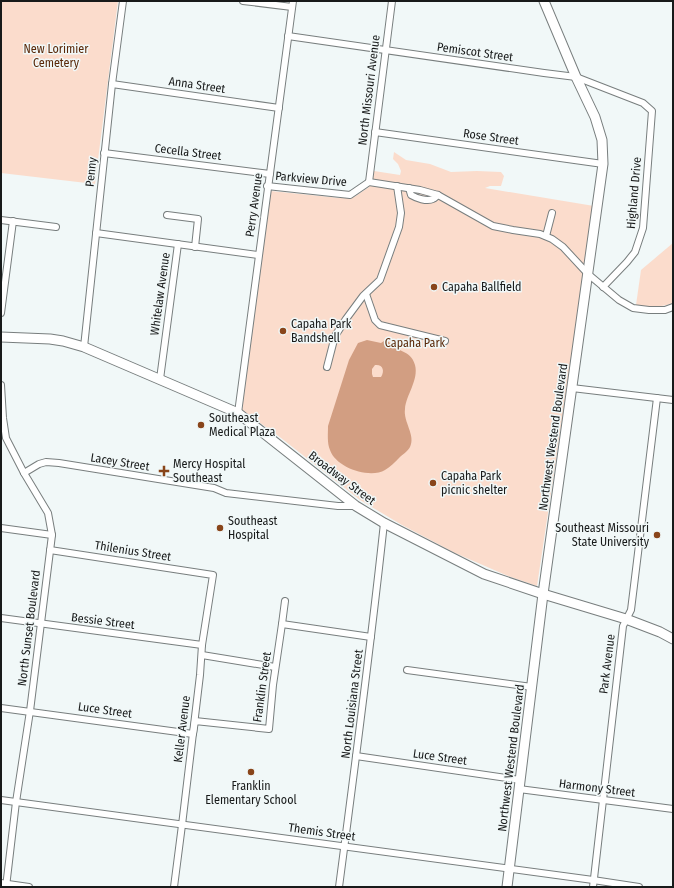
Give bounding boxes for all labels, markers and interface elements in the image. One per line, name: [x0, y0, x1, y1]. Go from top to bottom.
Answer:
street label: North Missouri Avenue: [355, 34, 383, 146]
street label: Pemiscot Street: [436, 40, 514, 64]
park label: New Lorimier Cemetery: [24, 42, 89, 70]
street label: Anna Street: [168, 74, 226, 96]
street label: Rose Street: [462, 126, 520, 148]
street label: Cecella Street: [154, 141, 222, 163]
street label: Penny: [82, 156, 100, 188]
street label: Highland Drive: [624, 156, 644, 230]
street label: Parkview Drive: [275, 169, 347, 189]
street label: Perry Avenue: [243, 172, 265, 238]
street label: Whitelaw Avenue: [147, 252, 173, 336]
place label: Capaha Ballfield: [442, 280, 521, 294]
marker: Capaha Ballfield: [429, 282, 439, 292]
place label: Capaha Park Bandshell: [291, 317, 352, 345]
marker: Capaha Park Bandshell: [278, 326, 288, 336]
park label: Capaha Park: [385, 336, 446, 350]
street label: Northwest Westend Boulevard: [536, 363, 570, 511]
place label: Southeast Medical Plaza: [209, 411, 275, 439]
marker: Southeast Medical Plaza: [196, 420, 206, 430]
street label: Broadway Street: [306, 448, 378, 508]
street label: Lacey Street: [89, 450, 151, 474]
place label: Mercy Hospital Southeast: [173, 457, 246, 485]
marker: Mercy Hospital Southeast: [158, 465, 170, 477]
place label: Capaha Park picnic shelter: [441, 469, 508, 497]
marker: Capaha Park picnic shelter: [428, 478, 438, 488]
place label: Southeast Hospital: [228, 514, 278, 542]
place label: Southeast Missouri State University: [555, 521, 650, 549]
marker: Southeast Hospital: [215, 523, 225, 533]
marker: Southeast Missouri State University: [652, 530, 662, 540]
street label: Thilenius Street: [94, 538, 172, 564]
street label: North Sunset Boulevard: [15, 569, 43, 687]
street label: Bessie Street: [70, 610, 136, 632]
street label: Park Avenue: [596, 633, 618, 695]
street label: North Louisiana Street: [338, 648, 366, 759]
street label: Franklin Street: [250, 651, 274, 723]
street label: Northwest Westend Boulevard: [495, 684, 527, 832]
street label: Keller Avenue: [171, 695, 193, 763]
street label: Luce Street: [77, 699, 133, 721]
street label: Luce Street: [412, 746, 468, 768]
marker: Franklin Elementary School: [246, 767, 256, 777]
street label: Harmony Street: [558, 776, 636, 800]
place label: Franklin Elementary School: [205, 779, 297, 807]
street label: Themis Street: [288, 820, 356, 844]

